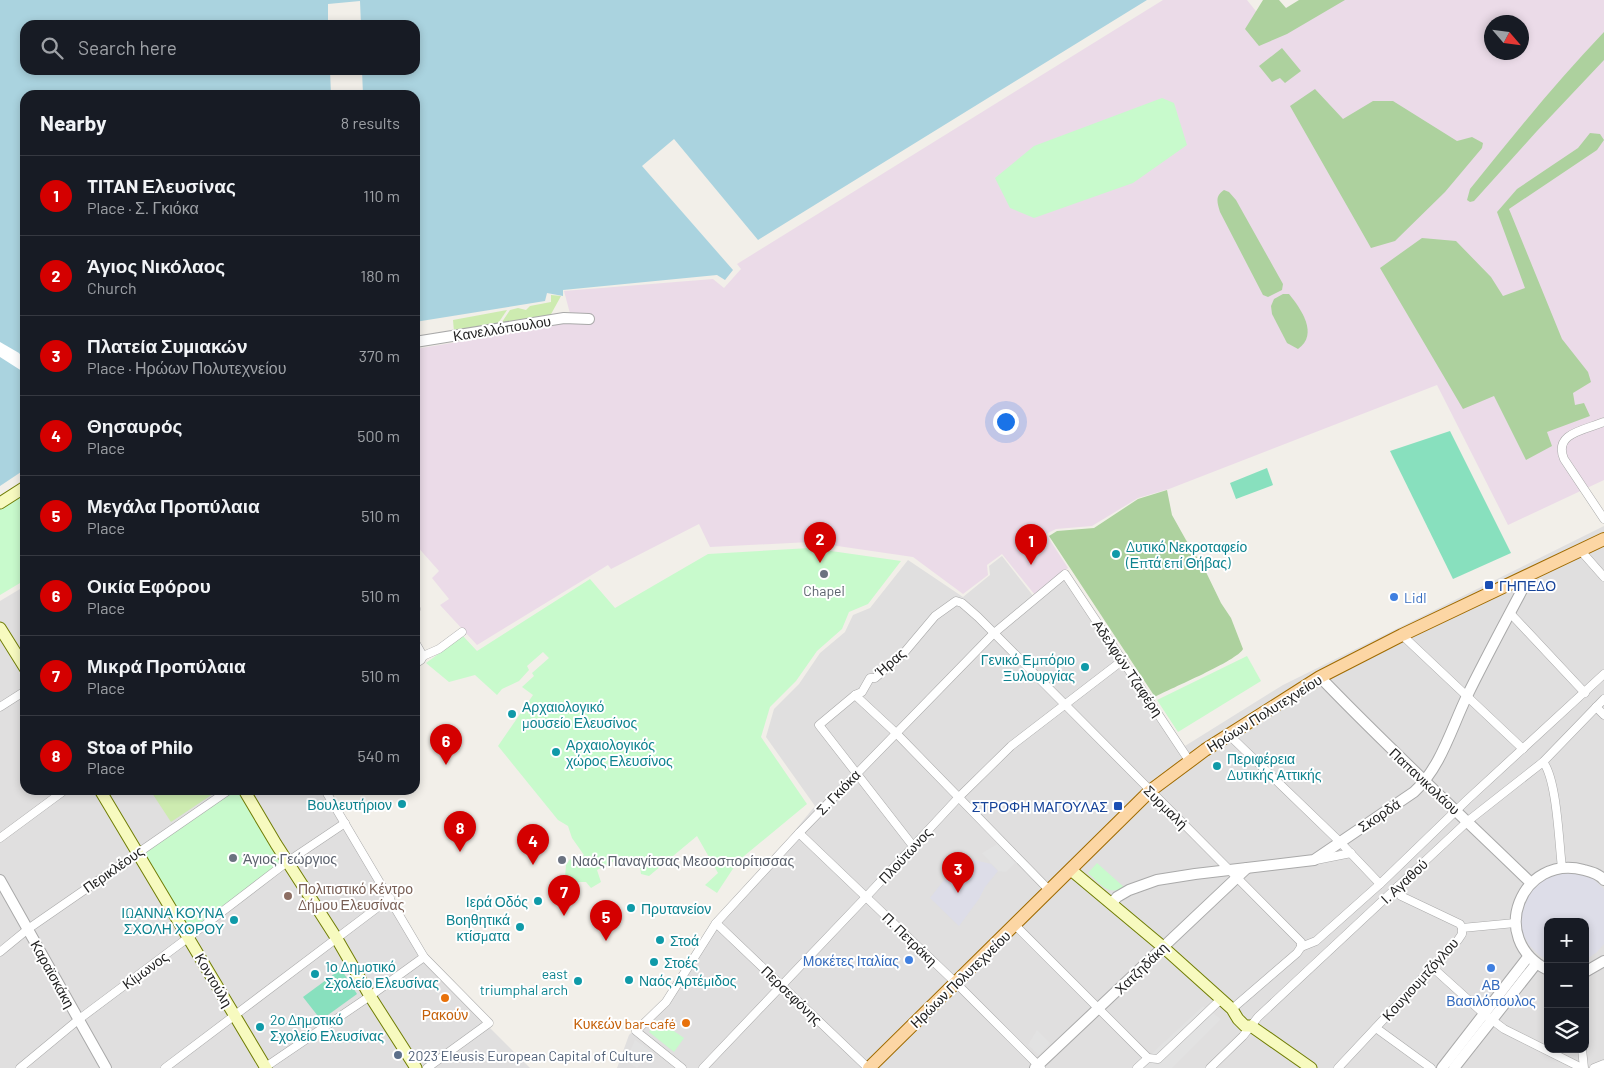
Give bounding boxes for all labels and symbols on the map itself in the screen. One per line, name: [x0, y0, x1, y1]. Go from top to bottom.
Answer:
north arrow: [1484, 15, 1529, 60]
street label: Κανελλόπουλου: [452, 312, 552, 344]
your location: [993, 409, 1019, 435]
pin: 2: [804, 522, 836, 563]
pin: 1: [1015, 524, 1047, 565]
place label: Δυτικό Νεκροταφείο (Επτά επί Θήβας): [1125, 538, 1247, 571]
marker: Δυτικό Νεκροταφείο (Επτά επί Θήβας): [1110, 548, 1122, 560]
marker: Chapel: [818, 568, 830, 580]
place label: ΓΗΠΕΔΟ: [1499, 577, 1556, 594]
marker: ΓΗΠΕΔΟ: [1483, 579, 1495, 591]
place label: Chapel: [803, 582, 845, 599]
place label: Lidl: [1404, 589, 1426, 606]
marker: Lidl: [1388, 591, 1400, 603]
street label: Αδελφών Τζαφέρη: [1089, 616, 1167, 720]
street label: Ήρας: [871, 644, 909, 680]
place label: Γενικό Εμπόριο Ξυλουργίας: [981, 651, 1075, 684]
marker: Γενικό Εμπόριο Ξυλουργίας: [1079, 661, 1091, 673]
street label: Ηρώων Πολυτεχνείου: [1203, 671, 1325, 755]
place label: Αρχαιολογικό μουσείο Ελευσίνος: [522, 698, 637, 731]
marker: Αρχαιολογικό μουσείο Ελευσίνος: [506, 708, 518, 720]
pin: 6: [430, 724, 462, 765]
place label: Αρχαιολογικός χώρος Ελευσίνος: [566, 736, 673, 769]
street label: Παπανικολάου: [1386, 744, 1464, 818]
marker: Αρχαιολογικός χώρος Ελευσίνος: [550, 746, 562, 758]
place label: Περιφέρεια Δυτικής Αττικής: [1227, 750, 1322, 783]
marker: Περιφέρεια Δυτικής Αττικής: [1211, 760, 1223, 772]
street label: Σ. Γκιόκα: [812, 766, 864, 818]
street label: Συρμαλή: [1141, 782, 1191, 832]
street label: Σκορδά: [1355, 795, 1403, 835]
place label: Βουλευτήριον: [307, 796, 392, 813]
marker: Βουλευτήριον: [396, 798, 408, 810]
place label: ΣΤΡΟΦΗ ΜΑΓΟΥΛΑΣ: [972, 798, 1108, 815]
marker: ΣΤΡΟΦΗ ΜΑΓΟΥΛΑΣ: [1112, 800, 1124, 812]
pin: 8: [444, 811, 476, 852]
street label: Πλούτωνος: [875, 823, 935, 886]
pin: 4: [517, 824, 549, 865]
street label: Περικλέους: [80, 842, 147, 896]
place label: Άγιος Γεώργιος: [243, 850, 337, 867]
marker: Άγιος Γεώργιος: [227, 852, 239, 864]
place label: Ναός Παναγίτσας Μεσοσπορίτισσας: [572, 852, 794, 869]
pin: 3: [942, 852, 974, 893]
marker: Ναός Παναγίτσας Μεσοσπορίτισσας: [556, 854, 568, 866]
street label: Ι. Αγαθού: [1377, 855, 1431, 907]
pin: 7: [548, 875, 580, 916]
place label: Πολιτιστικό Κέντρο Δήμου Ελευσίνας: [298, 880, 413, 913]
marker: Πολιτιστικό Κέντρο Δήμου Ελευσίνας: [282, 890, 294, 902]
place label: Ιερά Οδός: [466, 893, 528, 910]
marker: Ιερά Οδός: [532, 895, 544, 907]
pin: 5: [590, 900, 622, 941]
place label: Πρυτανείον: [641, 900, 711, 917]
marker: Πρυτανείον: [625, 902, 637, 914]
place label: ΙΩΑΝΝΑ ΚΟΥΝΑ ΣΧΟΛΗ ΧΟΡΟΥ: [121, 904, 225, 937]
street label: Π. Πετράκη: [879, 909, 941, 969]
place label: Βοηθητικά κτίσματα: [446, 911, 510, 944]
marker: ΙΩΑΝΝΑ ΚΟΥΝΑ ΣΧΟΛΗ ΧΟΡΟΥ: [228, 914, 240, 926]
marker: Βοηθητικά κτίσματα: [514, 921, 526, 933]
street label: Ηρώων Πολυτεχνείου: [906, 927, 1014, 1031]
place label: Στοά: [670, 932, 699, 949]
marker: Στοά: [654, 934, 666, 946]
street label: Κουγιουμτζόγλου: [1378, 934, 1462, 1024]
street label: Καραϊσκάκη: [27, 937, 79, 1011]
street label: Χατζηδάκη: [1111, 939, 1171, 997]
street label: Κίμωνος: [119, 948, 171, 992]
street label: Κοντούλη: [192, 950, 236, 1010]
place label: Μοκέτες Ιταλίας: [803, 952, 899, 969]
place label: Στοές: [664, 954, 698, 971]
marker: Μοκέτες Ιταλίας: [903, 954, 915, 966]
marker: Στοές: [648, 956, 660, 968]
place label: 1ο Δημοτικό Σχολείο Ελευσίνας: [325, 958, 439, 991]
street label: Περσεφόνης: [758, 962, 826, 1028]
marker: ΑΒ Βασιλόπουλος: [1485, 962, 1497, 974]
place label: east triumphal arch: [480, 965, 568, 998]
marker: 1ο Δημοτικό Σχολείο Ελευσίνας: [309, 968, 321, 980]
place label: Ναός Αρτέμιδος: [639, 972, 737, 989]
marker: Ναός Αρτέμιδος: [623, 974, 635, 986]
marker: east triumphal arch: [572, 975, 584, 987]
place label: ΑΒ Βασιλόπουλος: [1446, 976, 1536, 1009]
marker: Ρακούν: [439, 992, 451, 1004]
place label: Ρακούν: [422, 1006, 468, 1023]
place label: 2ο Δημοτικό Σχολείο Ελευσίνας: [270, 1011, 384, 1044]
place label: Κυκεών bar-café: [574, 1015, 676, 1032]
marker: Κυκεών bar-café: [680, 1017, 692, 1029]
marker: 2ο Δημοτικό Σχολείο Ελευσίνας: [254, 1021, 266, 1033]
place label: 2023 Eleusis European Capital of Culture: [408, 1047, 653, 1064]
marker: 2023 Eleusis European Capital of Culture: [392, 1049, 404, 1061]

